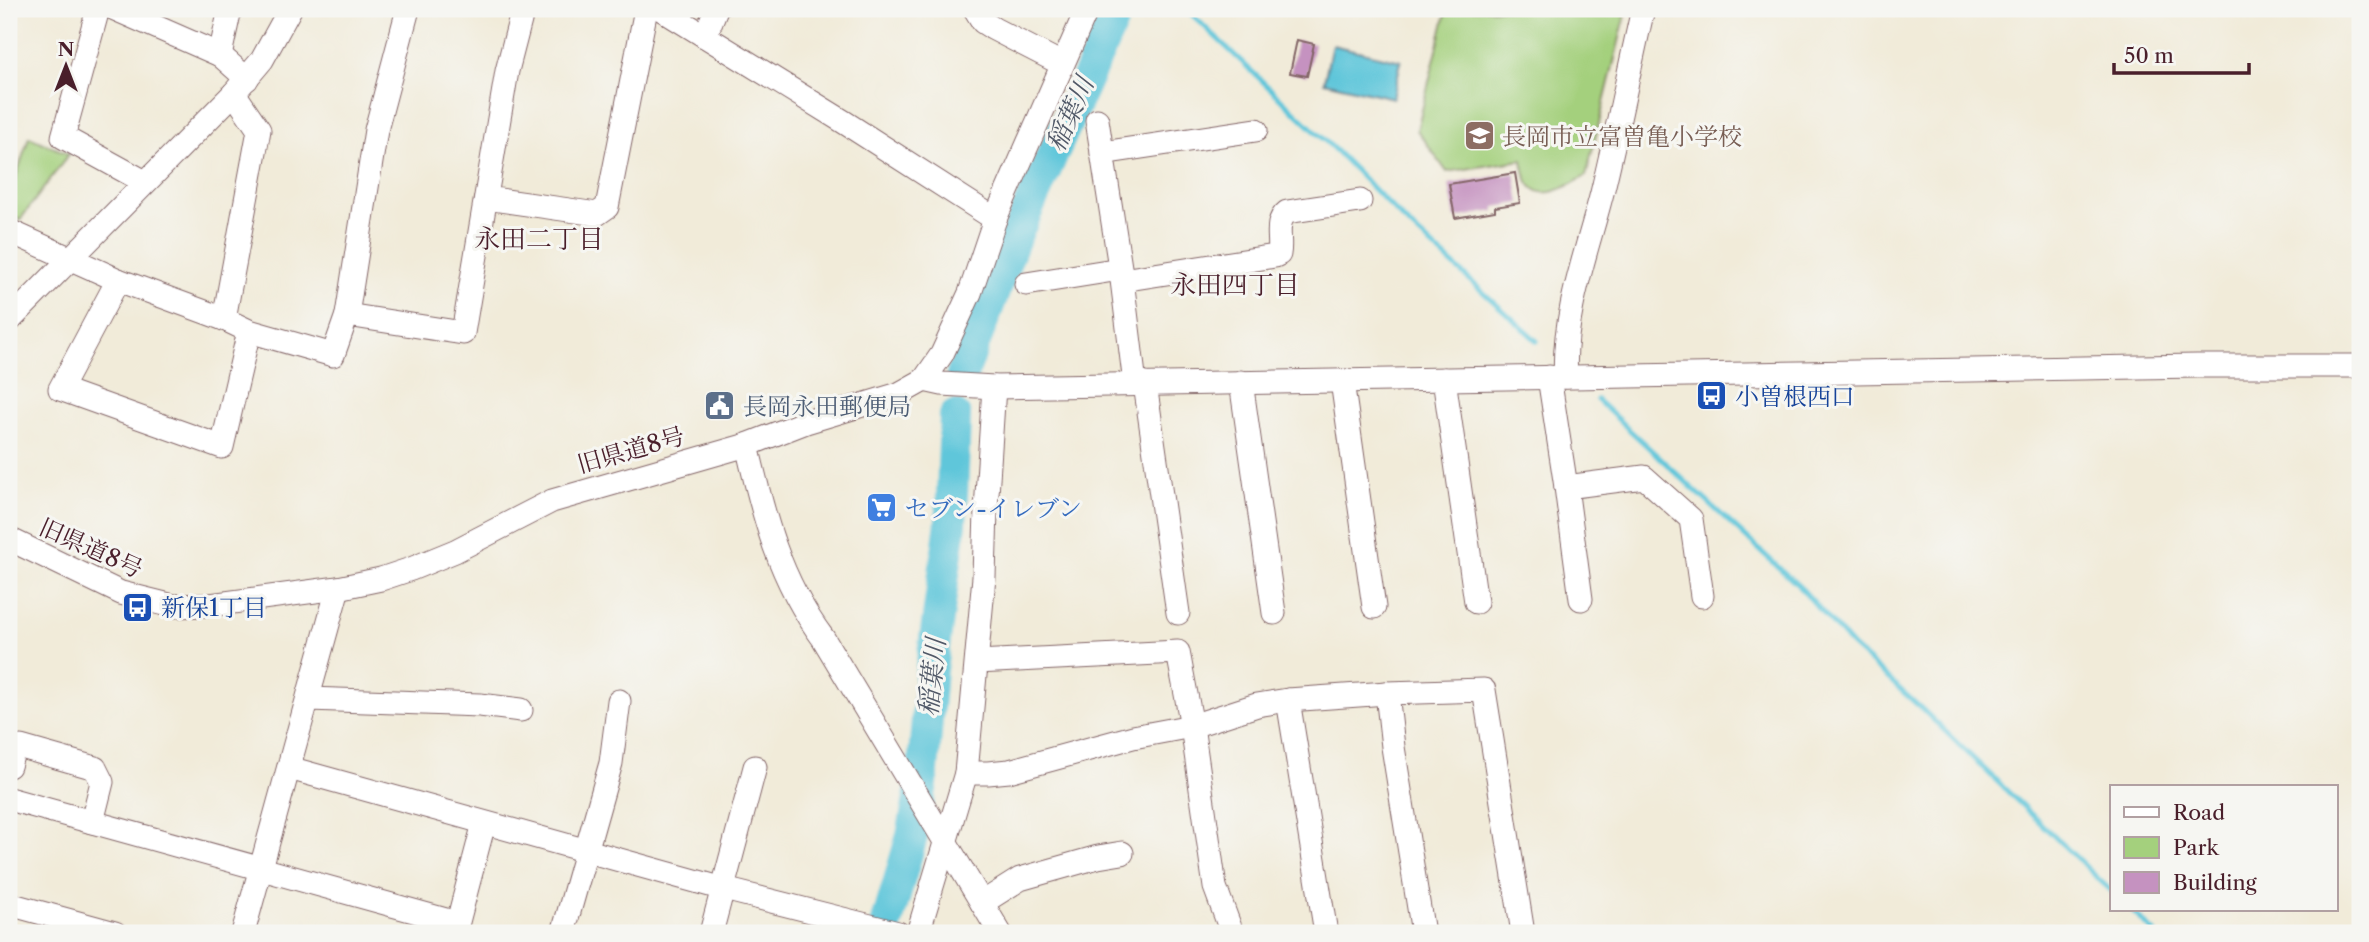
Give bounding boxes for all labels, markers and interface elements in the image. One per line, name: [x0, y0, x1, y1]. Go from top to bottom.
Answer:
north arrow: [32, 32, 102, 102]
scale bar: [2114, 32, 2248, 76]
text: N: [58, 38, 74, 61]
text: 50 m: [2124, 43, 2174, 68]
water label: 稲葉川: [1040, 69, 1102, 156]
school or university icon: 長岡市立富曽亀小学校: [1462, 119, 1496, 153]
place label: 長岡市立富曽亀小学校: [1502, 122, 1742, 151]
district label: 永田二丁目: [474, 223, 604, 255]
district label: 永田四丁目: [1170, 269, 1300, 301]
bus stop icon: 小曽根西口: [1695, 379, 1729, 413]
place label: 小曽根西口: [1735, 382, 1855, 411]
public building icon: 長岡永田郵便局: [703, 389, 737, 423]
place label: 長岡永田郵便局: [743, 392, 911, 421]
street label: 旧県道8号: [574, 421, 688, 479]
supermarket icon: セブン-イレブン: [865, 491, 899, 525]
place label: セブン-イレブン: [905, 494, 1082, 523]
street label: 旧県道8号: [35, 512, 147, 584]
bus stop icon: 新保1丁目: [121, 590, 155, 624]
place label: 新保1丁目: [161, 593, 267, 622]
water label: 稲葉川: [912, 634, 952, 717]
legend: [2110, 785, 2338, 911]
text: Road: [2173, 800, 2225, 825]
text: Park: [2173, 835, 2219, 860]
text: Building: [2173, 870, 2258, 895]

